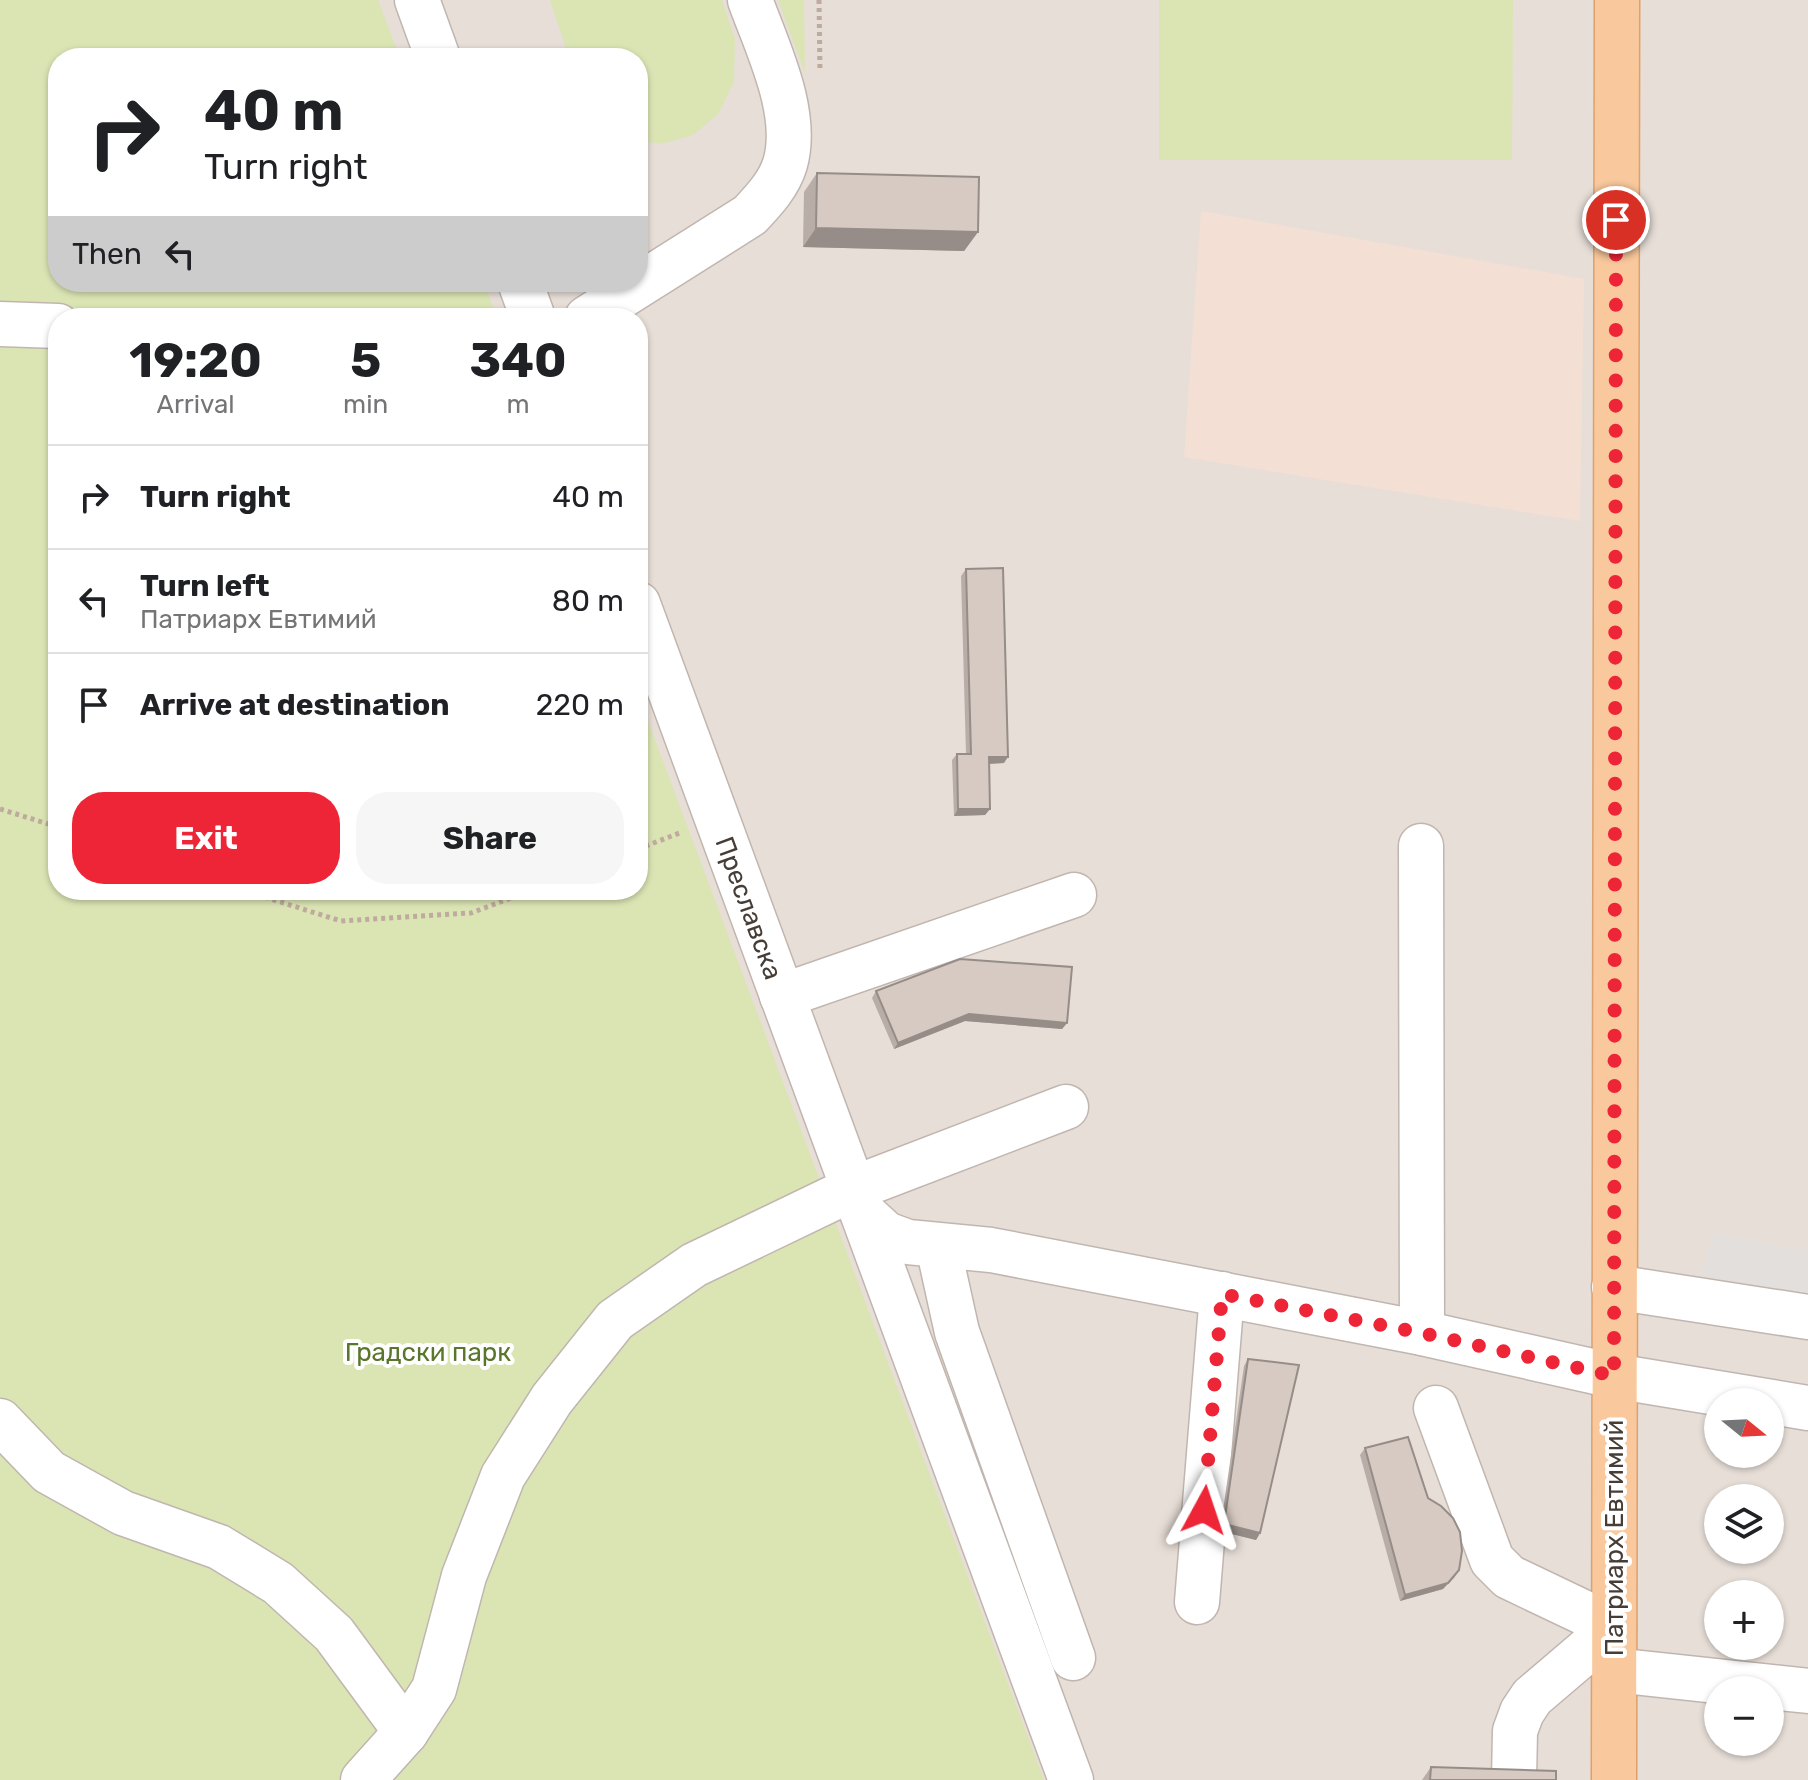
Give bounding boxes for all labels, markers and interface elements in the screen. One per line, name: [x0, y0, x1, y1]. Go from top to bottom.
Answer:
text: 40 m: [204, 78, 344, 144]
icon: right: [72, 80, 176, 184]
text: Turn right: [204, 145, 368, 188]
pin: [1582, 186, 1650, 254]
icon: arrive: [1594, 198, 1638, 242]
icon: left: [158, 232, 202, 276]
text: Then: [72, 236, 142, 272]
text: 19:20: [129, 332, 262, 389]
text: 5: [350, 332, 381, 389]
text: 340: [470, 332, 567, 389]
text: Arrival: [157, 389, 235, 420]
text: min: [343, 389, 388, 420]
text: m: [507, 389, 530, 420]
icon: right: [72, 475, 116, 519]
text: Turn right: [140, 479, 291, 515]
text: 40 m: [552, 479, 624, 515]
text: Turn left: [140, 568, 270, 604]
icon: left: [72, 579, 116, 623]
text: 80 m: [552, 583, 624, 619]
text: Патриарх Евтимий: [140, 604, 377, 635]
icon: arrive: [72, 683, 116, 727]
text: Arrive at destination: [140, 687, 450, 723]
text: 220 m: [536, 687, 624, 723]
button: Exit: [72, 792, 340, 884]
button: Share: [356, 792, 624, 884]
street label: Преславска: [708, 833, 789, 984]
park label: Градски парк: [345, 1337, 511, 1368]
north arrow: [1704, 1388, 1784, 1468]
map controls: [1704, 1388, 1784, 1756]
street label: Патриарх Евтимий: [1599, 1420, 1630, 1656]
position arrow: [1162, 1468, 1246, 1552]
button: layers: [1704, 1484, 1784, 1564]
button: +: [1704, 1580, 1784, 1660]
button: −: [1704, 1676, 1784, 1756]

